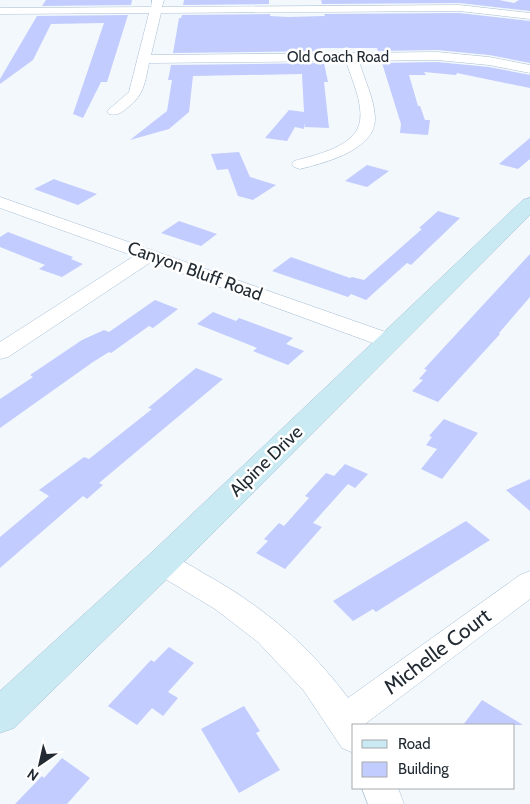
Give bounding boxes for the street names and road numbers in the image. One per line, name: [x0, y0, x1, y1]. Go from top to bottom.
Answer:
street label: Old Coach Road: [287, 48, 389, 66]
street label: Canyon Bluff Road: [125, 236, 265, 306]
street label: Alpine Drive: [225, 421, 307, 501]
street label: Michelle Court: [379, 603, 495, 699]

